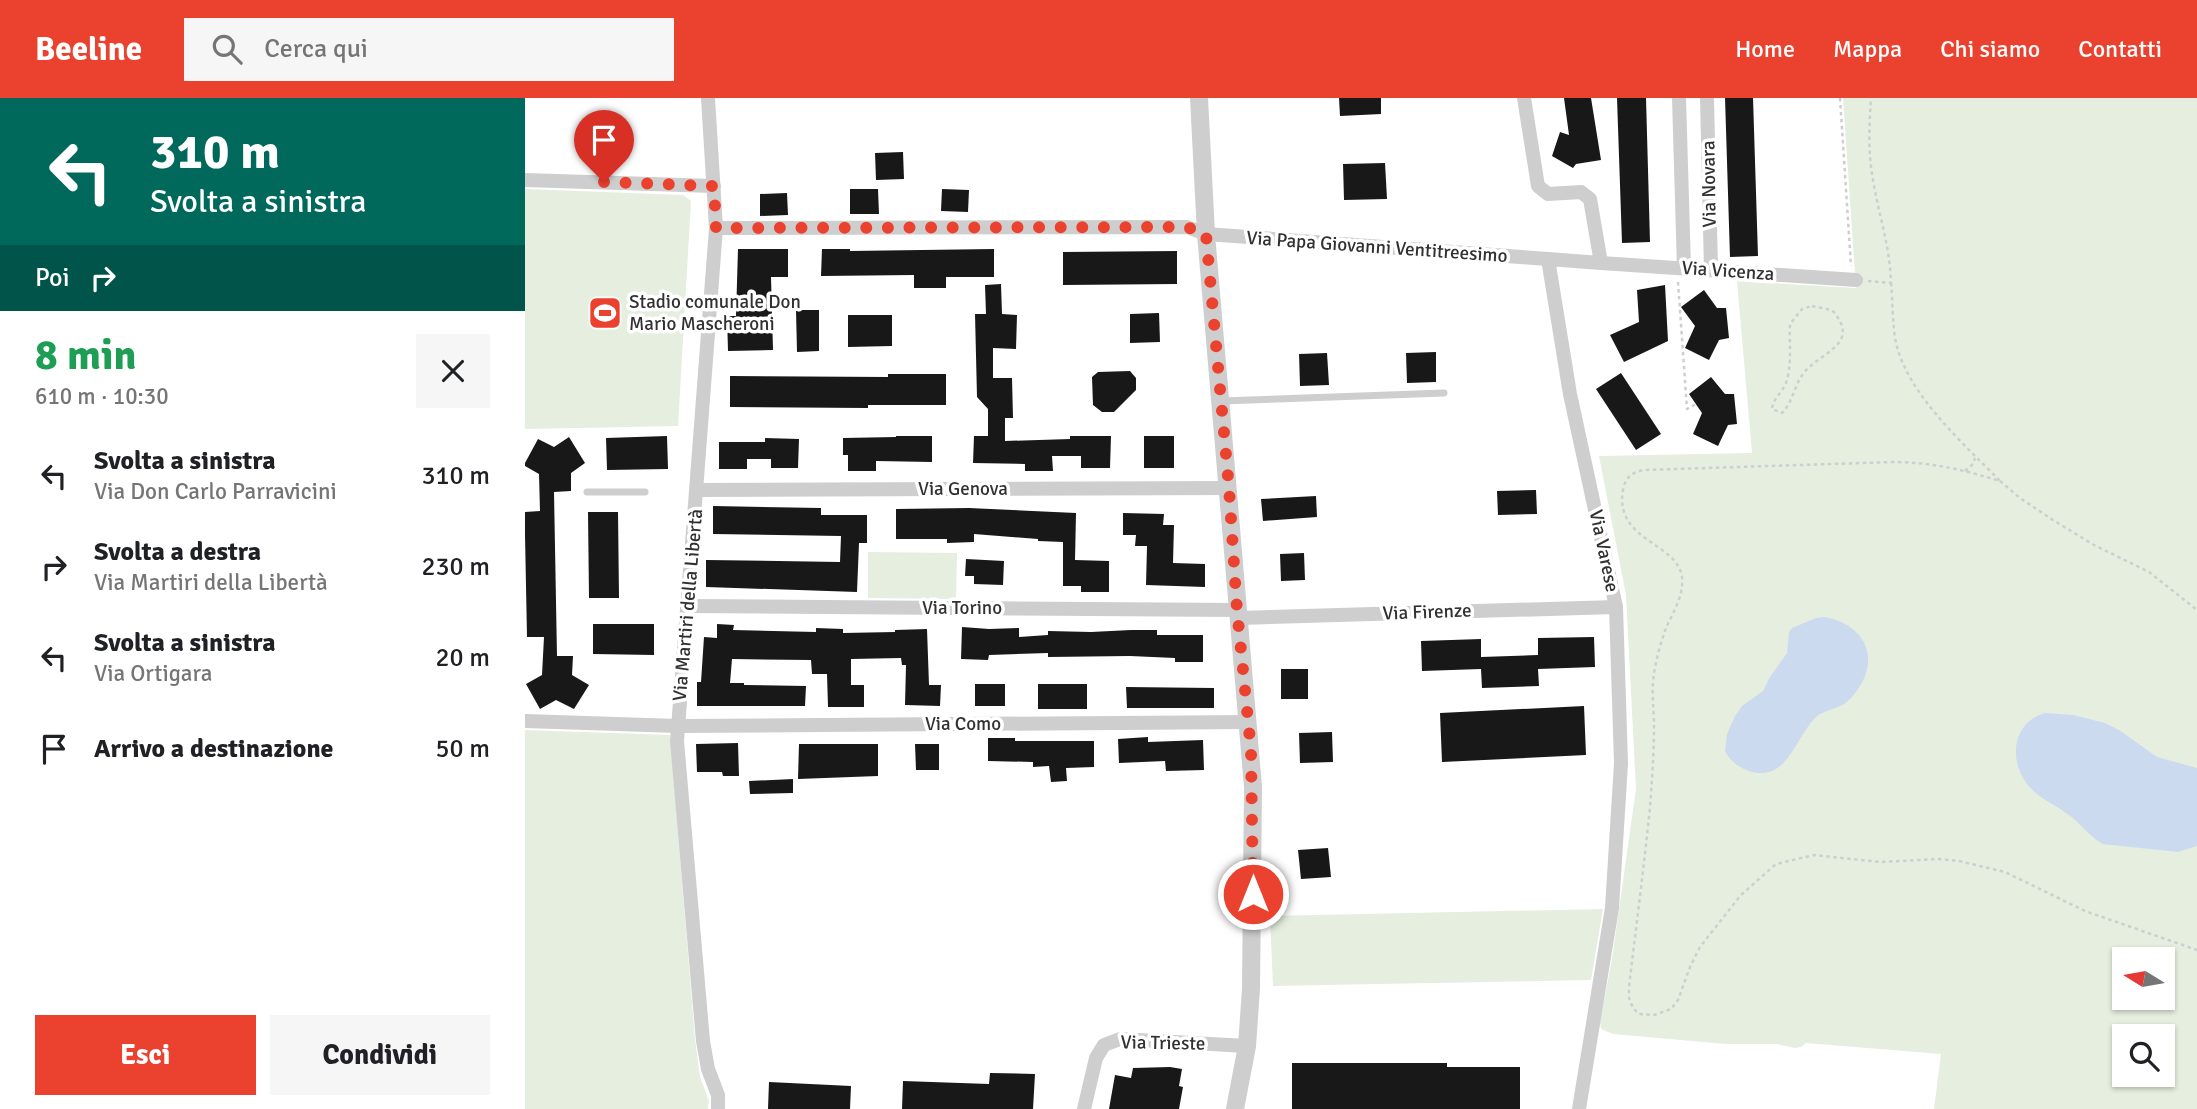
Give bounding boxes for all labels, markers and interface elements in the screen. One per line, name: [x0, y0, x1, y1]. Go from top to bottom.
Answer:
search box: [184, 18, 674, 81]
text: Beeline: [35, 29, 142, 70]
icon: search: [208, 30, 246, 68]
text: Cerca qui: [264, 33, 368, 65]
text: Home: [1735, 34, 1795, 64]
text: Mappa: [1833, 34, 1902, 64]
text: Chi siamo: [1940, 34, 2040, 64]
text: Contatti: [2078, 34, 2162, 64]
pin: [574, 110, 634, 182]
icon: arrive: [585, 121, 623, 159]
text: 310 m: [150, 122, 280, 182]
icon: left: [35, 126, 126, 217]
street label: Via Novara: [1696, 140, 1722, 228]
text: Svolta a sinistra: [150, 182, 366, 221]
street label: Via Papa Giovanni Ventitreesimo: [1246, 226, 1508, 268]
street label: Via Vicenza: [1681, 256, 1775, 286]
icon: right: [84, 259, 122, 297]
text: Poi: [35, 262, 70, 294]
place label: Stadio comunale Don Mario Mascheroni: [629, 290, 801, 336]
sports icon: Stadio comunale Don Mario Mascheroni: [586, 294, 624, 332]
text: 8 min: [35, 330, 136, 381]
button: close: [416, 334, 490, 408]
text: 610 m · 10:30: [35, 382, 169, 411]
text: Svolta a sinistra: [94, 445, 276, 477]
icon: left: [35, 457, 73, 495]
text: 310 m: [421, 460, 490, 492]
text: Via Don Carlo Parravicini: [94, 477, 337, 506]
street label: Via Genova: [918, 477, 1008, 501]
street label: Via Martiri della Libertà: [668, 508, 708, 702]
street label: Via Varese: [1584, 508, 1624, 594]
text: Svolta a destra: [94, 536, 261, 568]
icon: right: [35, 548, 73, 586]
text: 230 m: [421, 551, 490, 583]
text: Via Martiri della Libertà: [94, 568, 328, 597]
street label: Via Torino: [922, 596, 1002, 620]
street label: Via Firenze: [1382, 598, 1472, 626]
text: Svolta a sinistra: [94, 627, 276, 659]
icon: left: [35, 639, 73, 677]
text: 20 m: [435, 642, 490, 674]
text: Via Ortigara: [94, 659, 212, 688]
street label: Via Como: [925, 712, 1001, 736]
icon: arrive: [35, 730, 73, 768]
text: Arrivo a destinazione: [94, 733, 334, 765]
text: 50 m: [435, 733, 490, 765]
position arrow: [1216, 857, 1290, 931]
north arrow: [2112, 947, 2175, 1010]
map controls: [2112, 947, 2175, 1087]
button: Esci: [35, 1015, 256, 1095]
button: Condividi: [270, 1015, 490, 1095]
button: search: [2112, 1024, 2175, 1087]
street label: Via Trieste: [1121, 1030, 1205, 1056]

